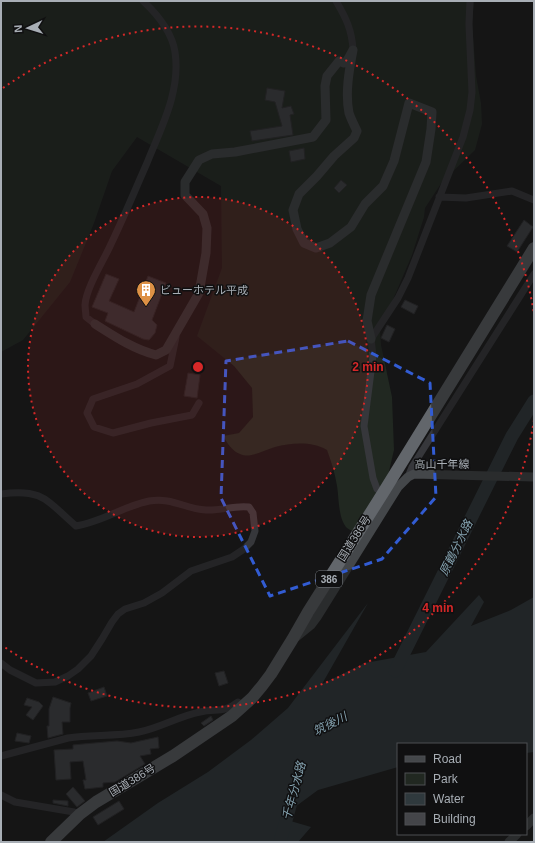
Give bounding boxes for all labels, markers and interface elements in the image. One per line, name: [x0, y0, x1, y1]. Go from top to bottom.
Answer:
north arrow: [8, 8, 48, 48]
text: N: [12, 24, 24, 33]
building icon: ビューホテル平成: [135, 279, 157, 307]
place label: ビューホテル平成: [160, 284, 248, 296]
centre of rings: [191, 360, 205, 374]
text: 2 min: [352, 360, 384, 374]
street label: 高山千年線: [415, 458, 470, 470]
street label: 国道386号: [335, 513, 373, 563]
water label: 原鶴分水路: [437, 517, 476, 578]
road number: 386: [316, 571, 342, 587]
text: 4 min: [422, 601, 454, 615]
water label: 筑後川: [311, 709, 351, 738]
legend: [397, 743, 527, 835]
text: Road: [433, 752, 462, 766]
water label: 千年分水路: [279, 759, 309, 822]
street label: 国道386号: [107, 762, 157, 798]
text: Park: [433, 772, 459, 786]
text: Water: [433, 792, 465, 806]
text: Building: [433, 812, 476, 826]

